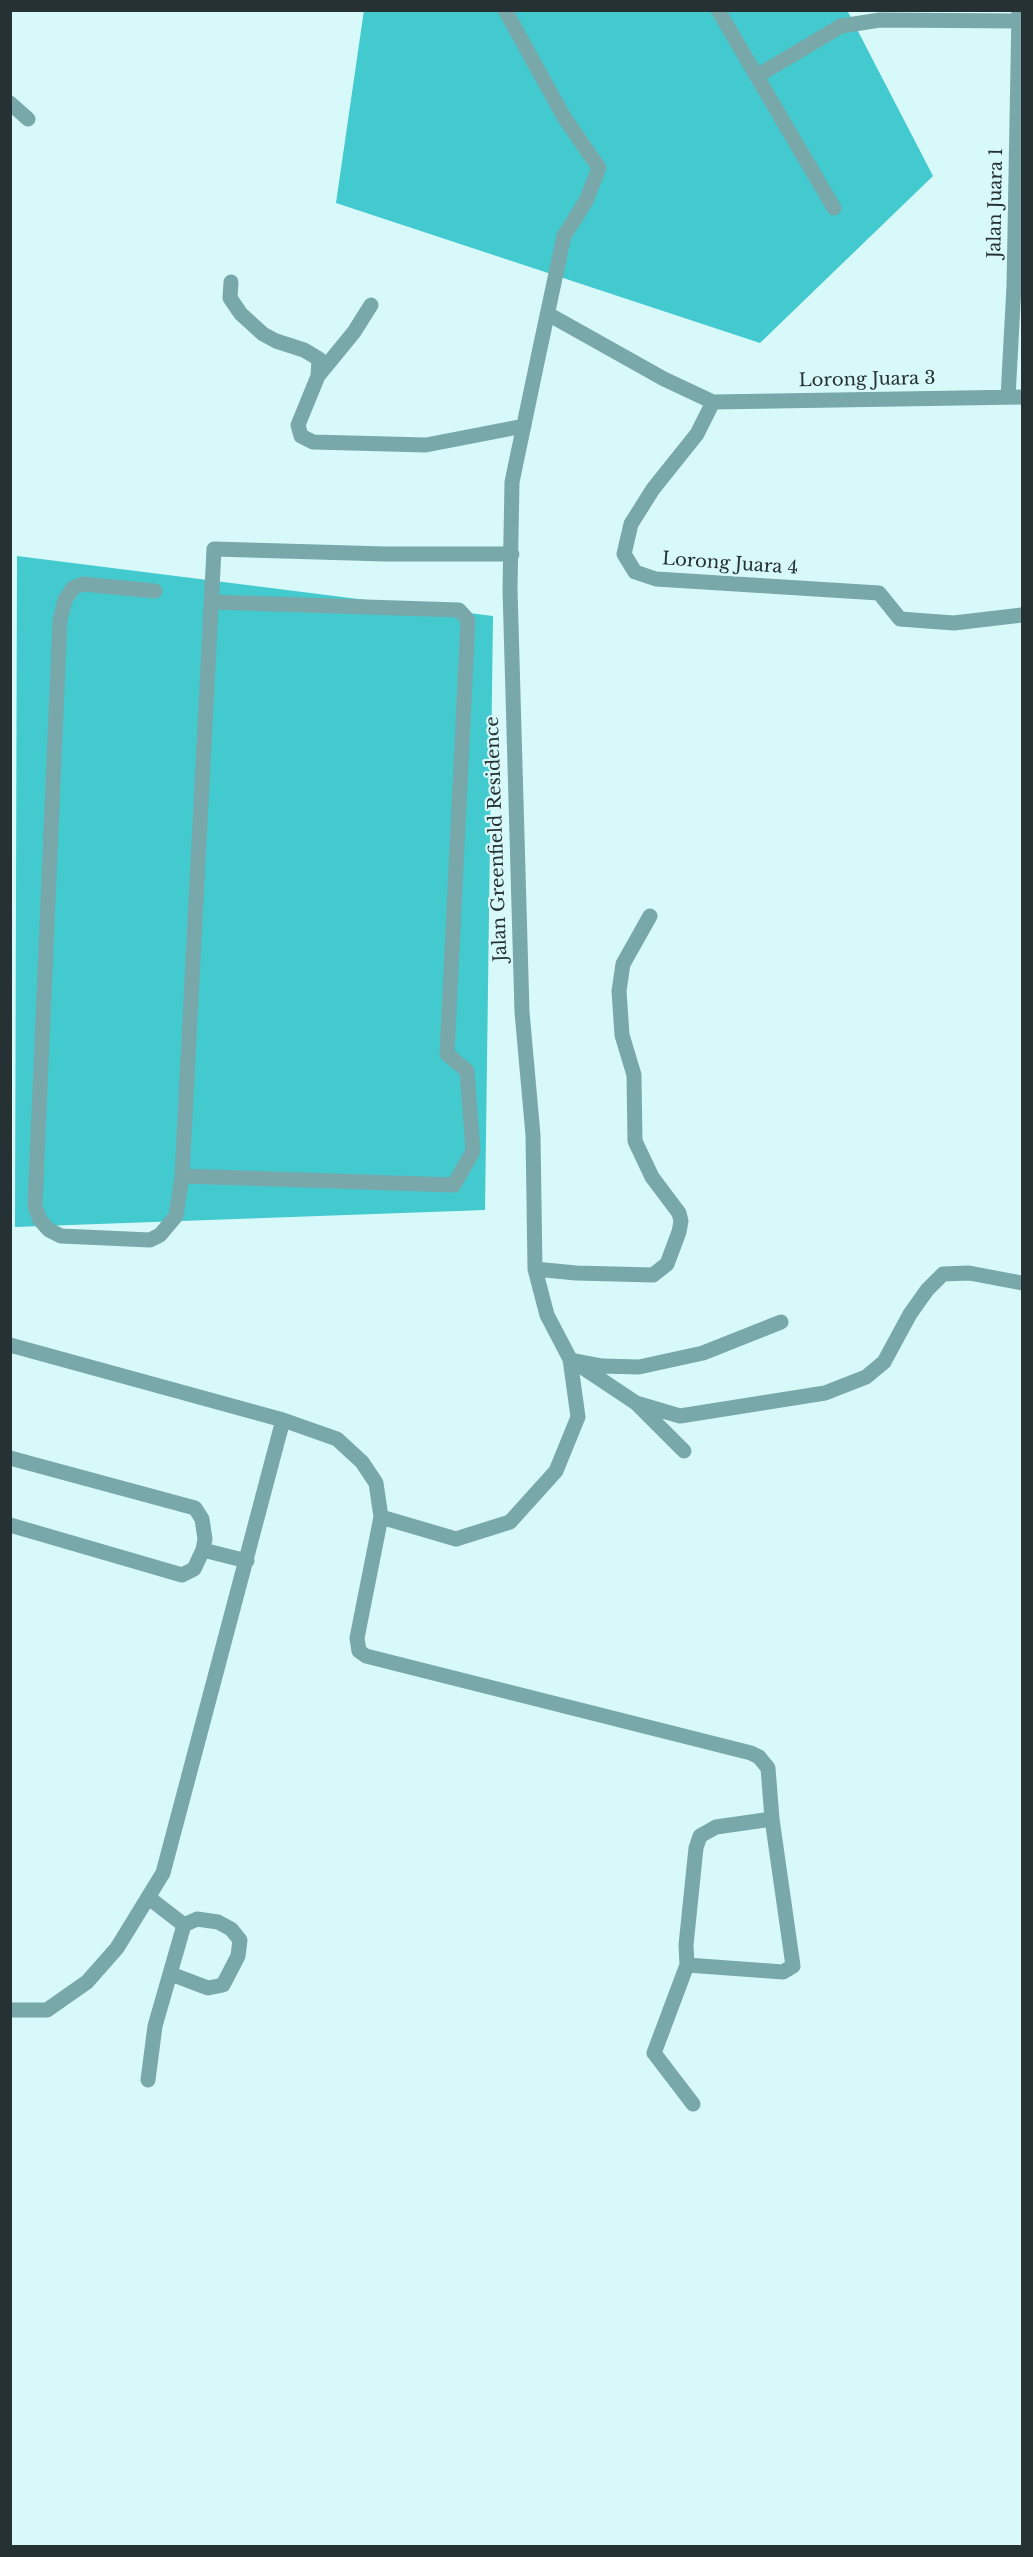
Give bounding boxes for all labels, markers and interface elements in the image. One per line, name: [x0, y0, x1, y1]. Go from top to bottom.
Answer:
street label: Jalan Juara 1: [984, 148, 1008, 258]
street label: Lorong Juara 3: [798, 368, 936, 392]
street label: Lorong Juara 4: [661, 548, 799, 580]
street label: Jalan Greenfield Residence: [482, 716, 512, 962]

